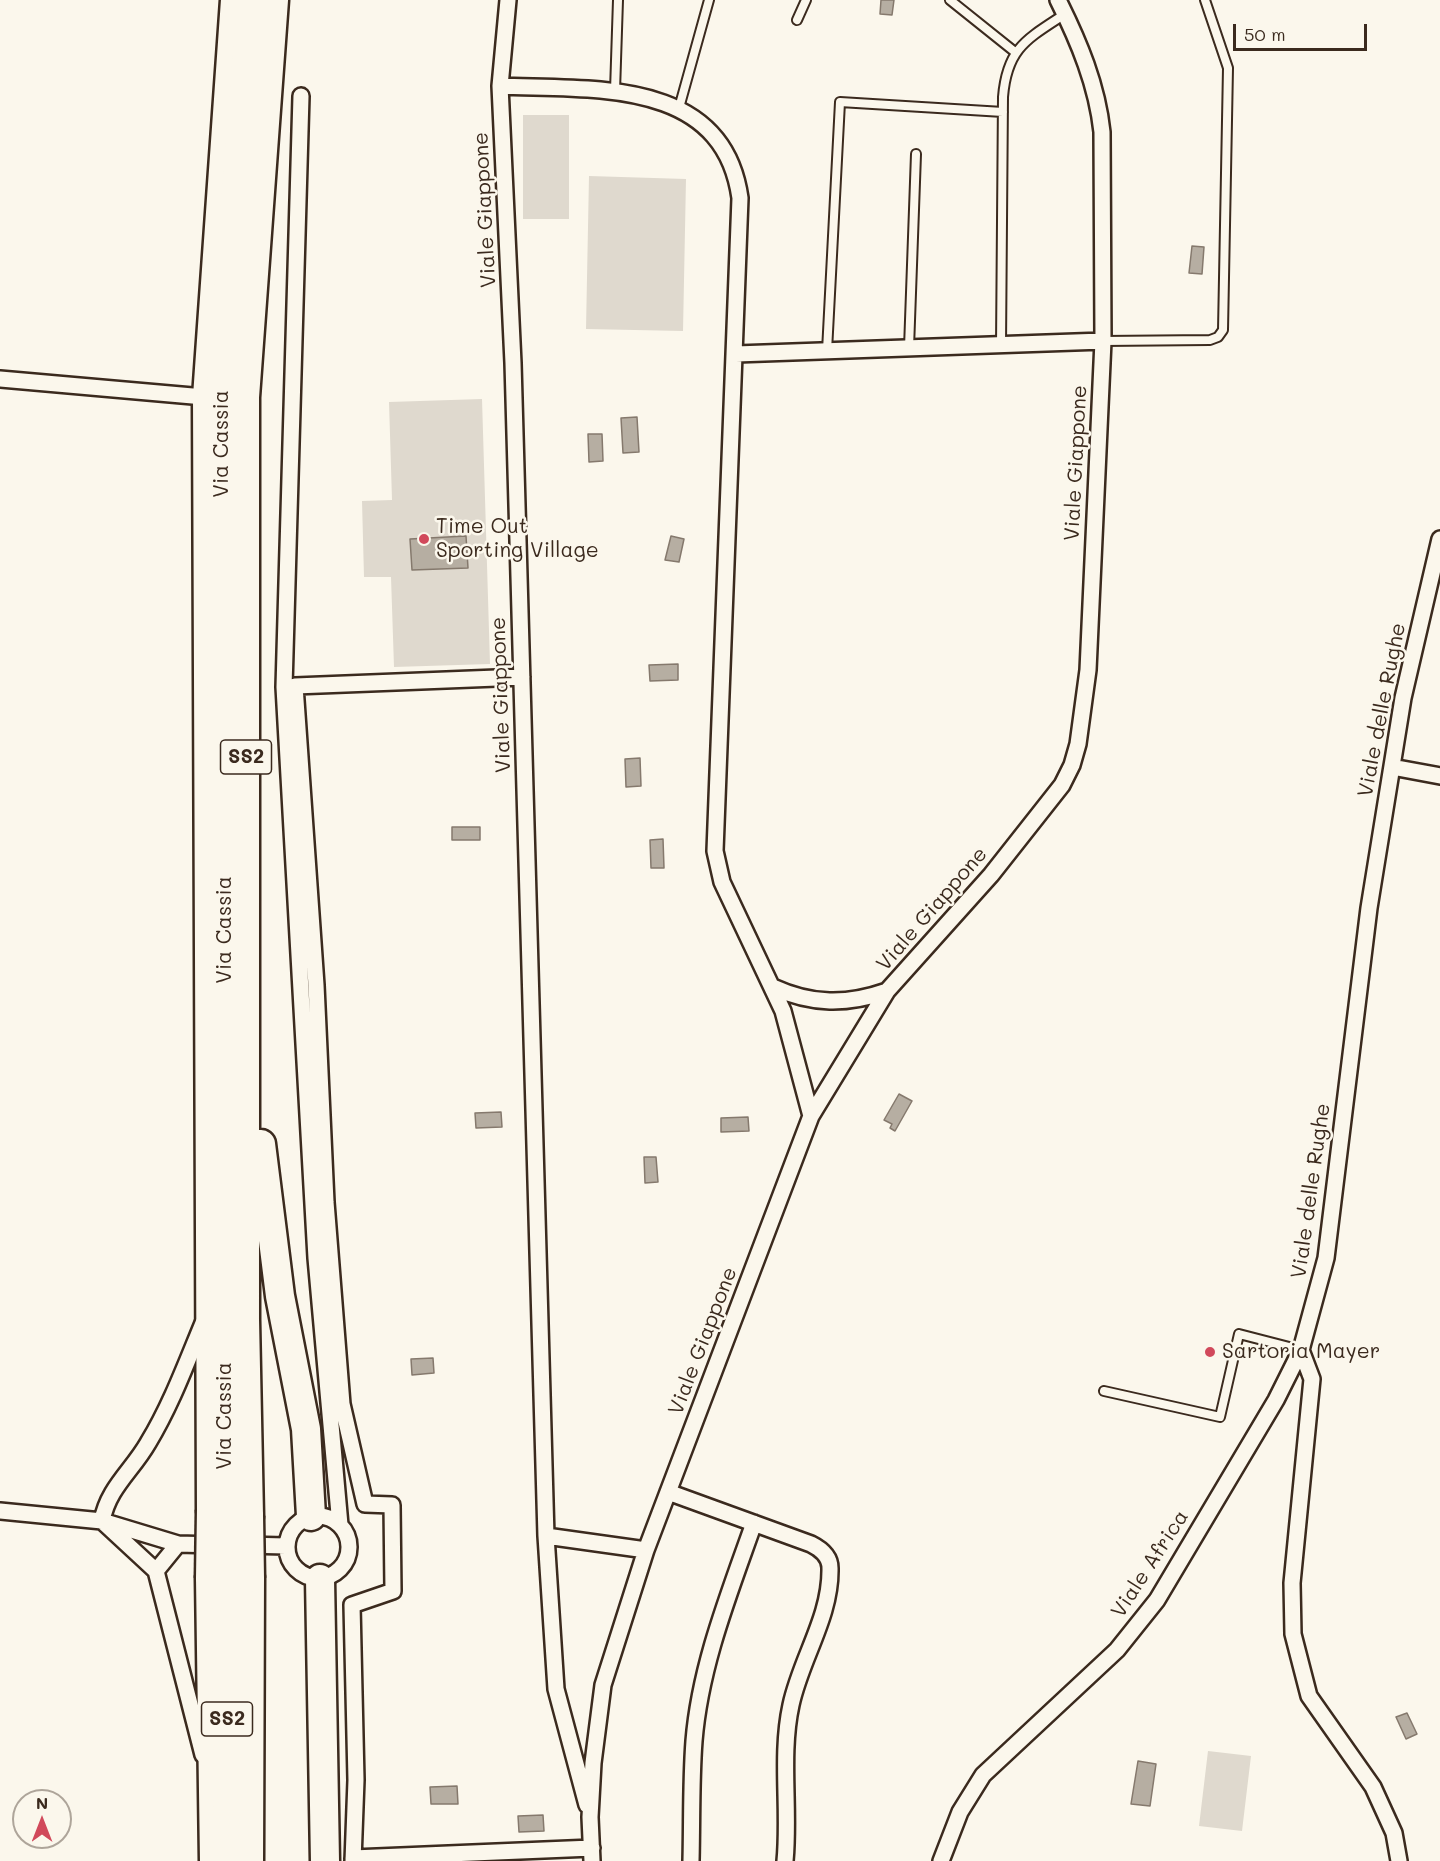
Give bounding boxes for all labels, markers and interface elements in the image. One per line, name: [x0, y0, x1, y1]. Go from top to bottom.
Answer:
scale bar: [1236, 12, 1370, 50]
text: 50 m: [1244, 22, 1286, 46]
street label: Viale Giappone: [468, 131, 502, 289]
street label: Viale Giappone: [1059, 384, 1093, 542]
street label: Via Cassia: [209, 390, 235, 498]
place label: Time Out Sporting Village: [436, 514, 599, 564]
marker: Time Out Sporting Village: [417, 532, 431, 546]
street label: Viale Giappone: [486, 617, 516, 773]
street label: Viale delle Rughe: [1353, 621, 1411, 799]
road number: SS2: [220, 740, 272, 774]
street label: Viale Giappone: [871, 842, 993, 976]
street label: Via Cassia: [212, 876, 238, 984]
street label: Viale delle Rughe: [1286, 1102, 1336, 1280]
street label: Viale Giappone: [663, 1264, 743, 1418]
place label: Sartoria Mayer: [1222, 1339, 1380, 1365]
marker: Sartoria Mayer: [1203, 1345, 1217, 1359]
street label: Via Cassia: [212, 1362, 238, 1470]
street label: Viale Africa: [1106, 1506, 1194, 1622]
road number: SS2: [202, 1702, 252, 1736]
north arrow: [12, 1789, 72, 1849]
text: N: [36, 1792, 48, 1813]

